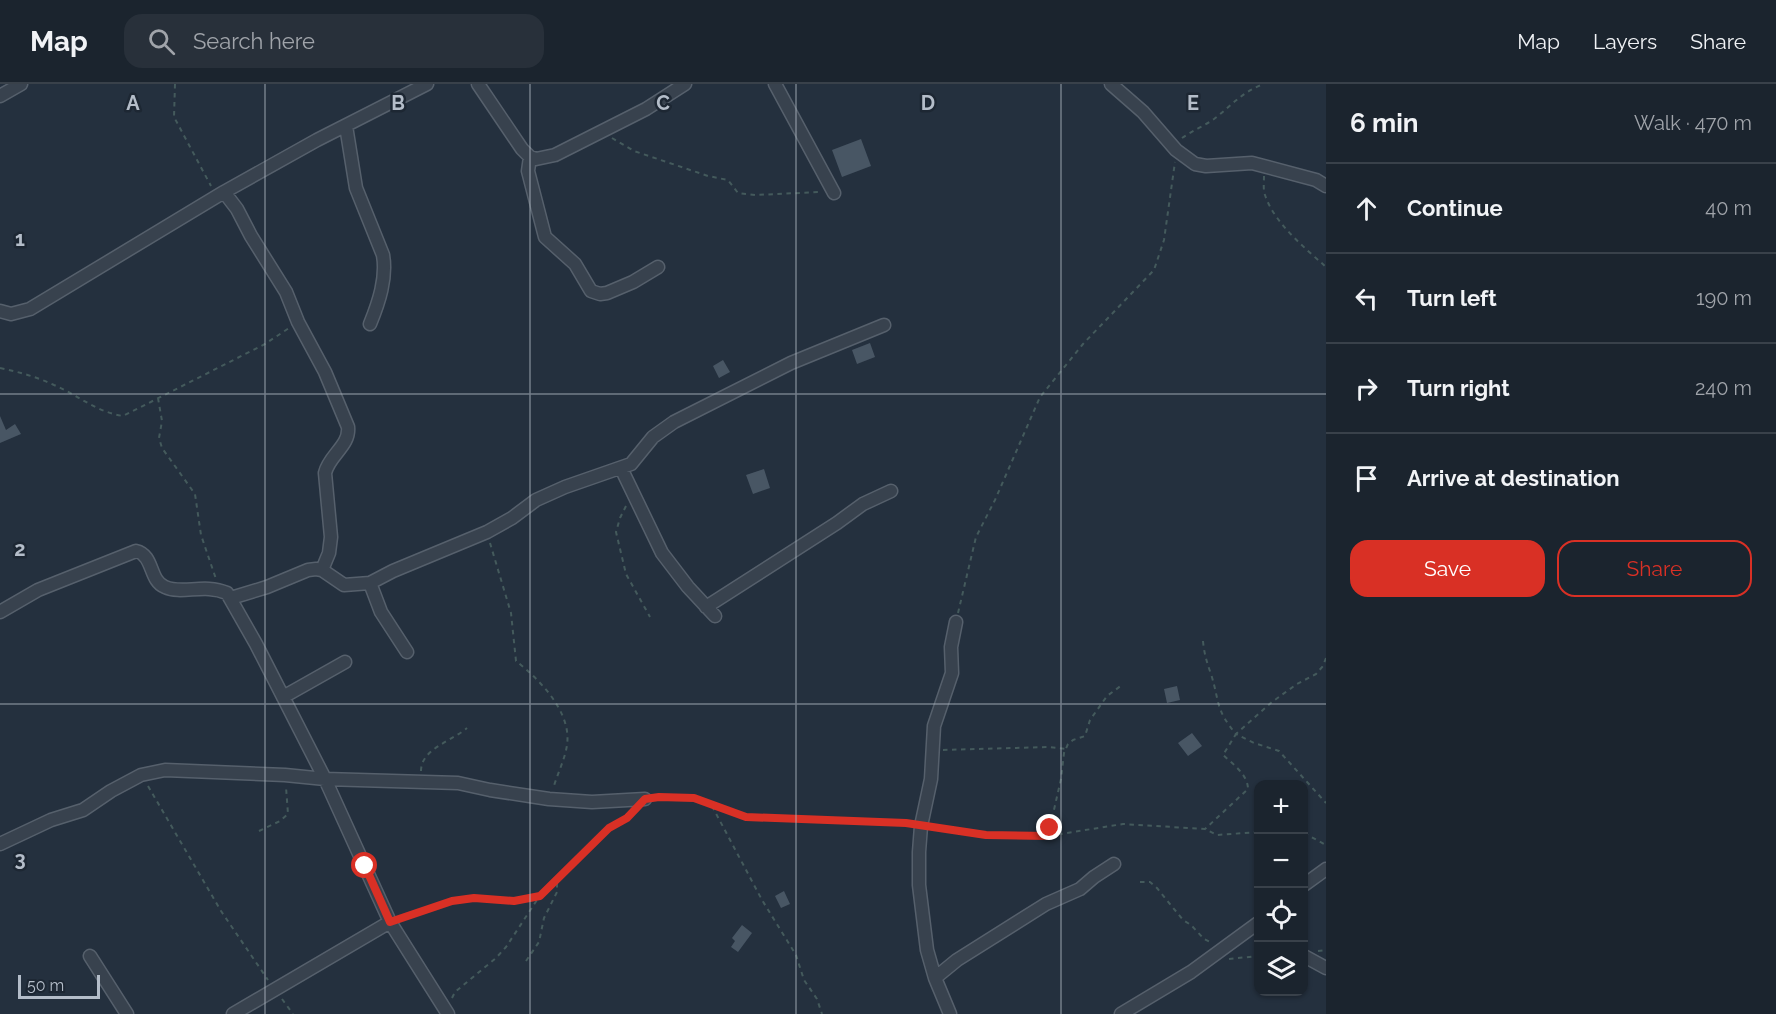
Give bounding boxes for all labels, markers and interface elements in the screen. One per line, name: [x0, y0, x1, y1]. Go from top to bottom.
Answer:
search box: [124, 14, 544, 68]
text: Map: [30, 25, 88, 58]
icon: search: [145, 25, 178, 58]
text: Search here: [193, 28, 315, 54]
text: Map: [1517, 29, 1560, 54]
text: Layers: [1593, 29, 1657, 54]
text: Share: [1690, 29, 1746, 54]
text: A: [126, 91, 140, 115]
text: B: [391, 91, 405, 115]
text: C: [656, 91, 670, 115]
text: D: [921, 91, 935, 115]
text: E: [1187, 91, 1199, 115]
text: 6 min: [1350, 108, 1419, 138]
text: Walk · 470 m: [1634, 111, 1752, 135]
icon: ahead: [1350, 192, 1383, 225]
text: Continue: [1407, 195, 1503, 221]
text: 40 m: [1705, 196, 1752, 220]
text: 1: [15, 227, 25, 251]
icon: left: [1350, 282, 1383, 315]
text: Turn left: [1407, 285, 1497, 311]
text: 190 m: [1696, 286, 1752, 310]
icon: right: [1350, 372, 1383, 405]
text: Turn right: [1407, 375, 1510, 401]
text: 240 m: [1695, 376, 1752, 400]
icon: arrive: [1350, 462, 1383, 495]
text: Arrive at destination: [1407, 465, 1620, 491]
text: 2: [14, 537, 26, 561]
button: Save: [1350, 540, 1545, 597]
button: Share: [1557, 540, 1752, 597]
map controls: [1254, 780, 1308, 996]
button: +: [1254, 780, 1308, 834]
route end: [1036, 814, 1062, 840]
button: −: [1254, 834, 1308, 888]
text: 3: [14, 847, 26, 871]
route start: [351, 852, 377, 878]
button: locate: [1254, 888, 1308, 942]
button: layers: [1254, 942, 1308, 996]
scale bar: [18, 972, 100, 1000]
text: 50 m: [27, 976, 64, 995]

